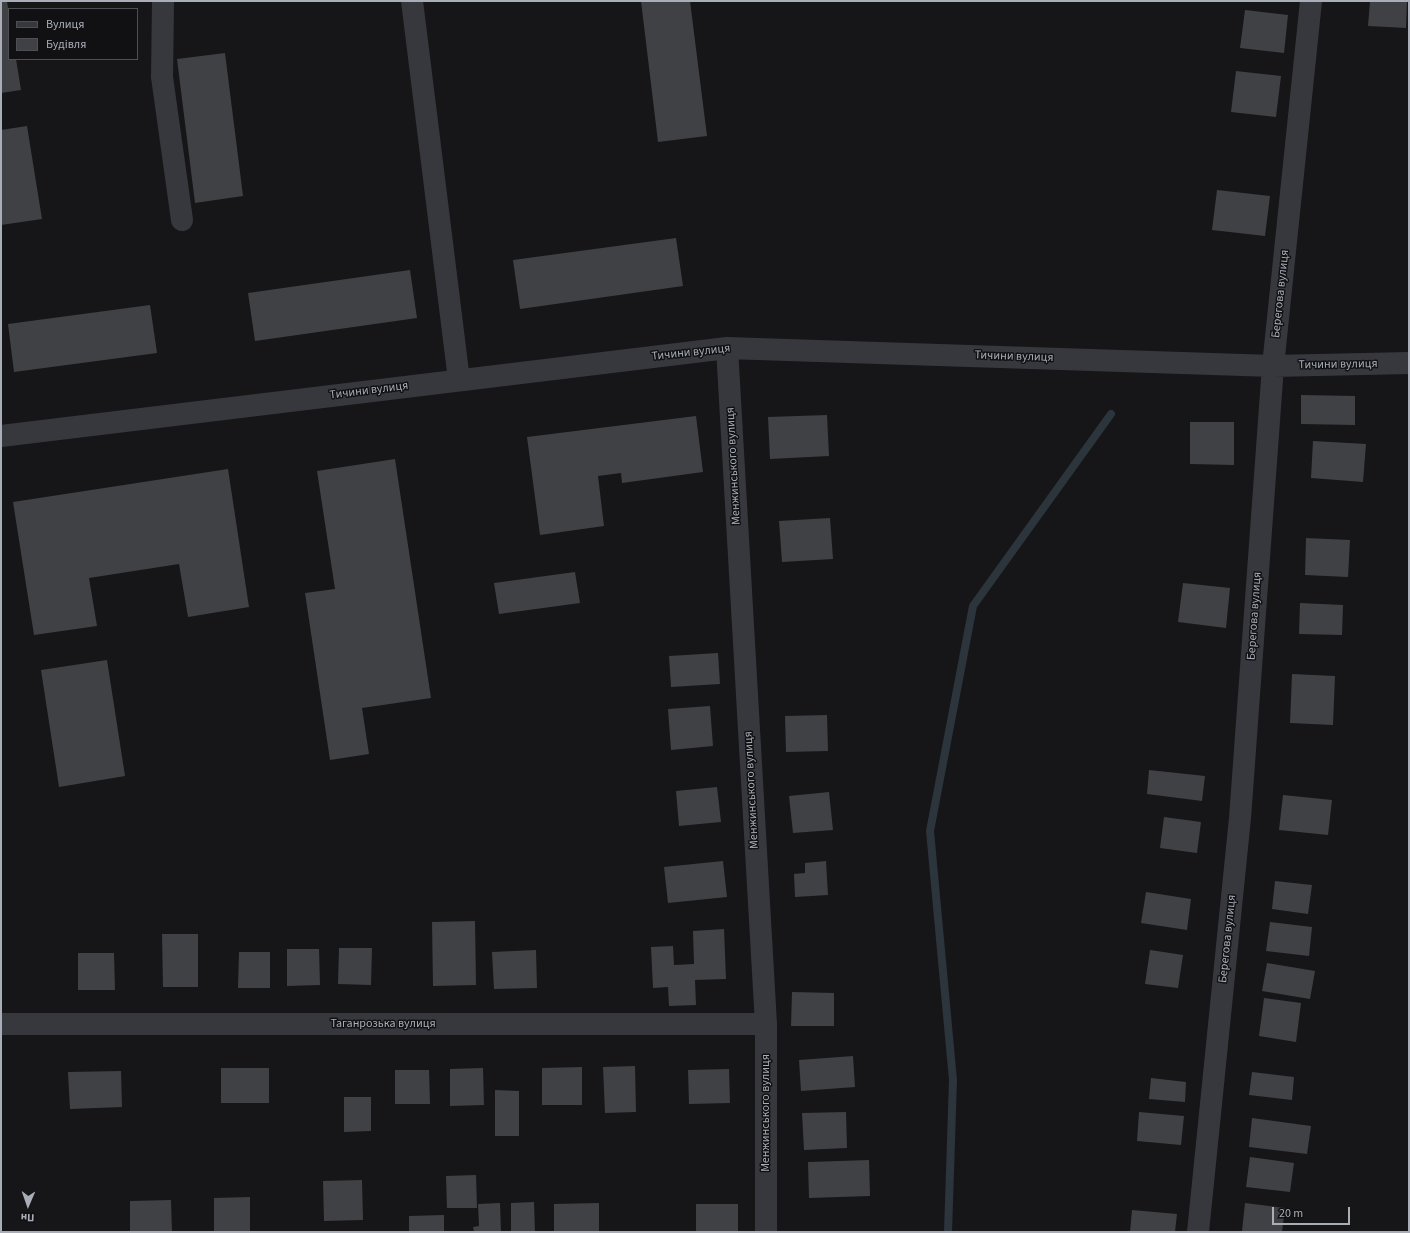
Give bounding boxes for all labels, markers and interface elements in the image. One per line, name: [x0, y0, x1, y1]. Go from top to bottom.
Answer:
legend: [8, 8, 138, 60]
text: Вулиця: [46, 16, 84, 33]
text: Будівля: [46, 36, 86, 53]
street label: Берегова вулиця: [1269, 249, 1293, 339]
street label: Тичини вулиця: [651, 342, 731, 364]
street label: Тичини вулиця: [974, 348, 1054, 366]
street label: Тичини вулиця: [1298, 357, 1378, 373]
street label: Тичини вулиця: [329, 379, 409, 403]
street label: Менжинського вулиця: [724, 407, 744, 525]
street label: Берегова вулиця: [1245, 571, 1265, 661]
street label: Менжинського вулиця: [742, 731, 762, 849]
street label: Берегова вулиця: [1216, 894, 1240, 984]
street label: Таганрозька вулиця: [330, 1017, 436, 1031]
street label: Менжинського вулиця: [759, 1054, 773, 1172]
north arrow: [8, 1185, 48, 1225]
scale bar: [1274, 1199, 1352, 1225]
text: 20 m: [1279, 1205, 1303, 1222]
text: Пн: [20, 1210, 35, 1225]

